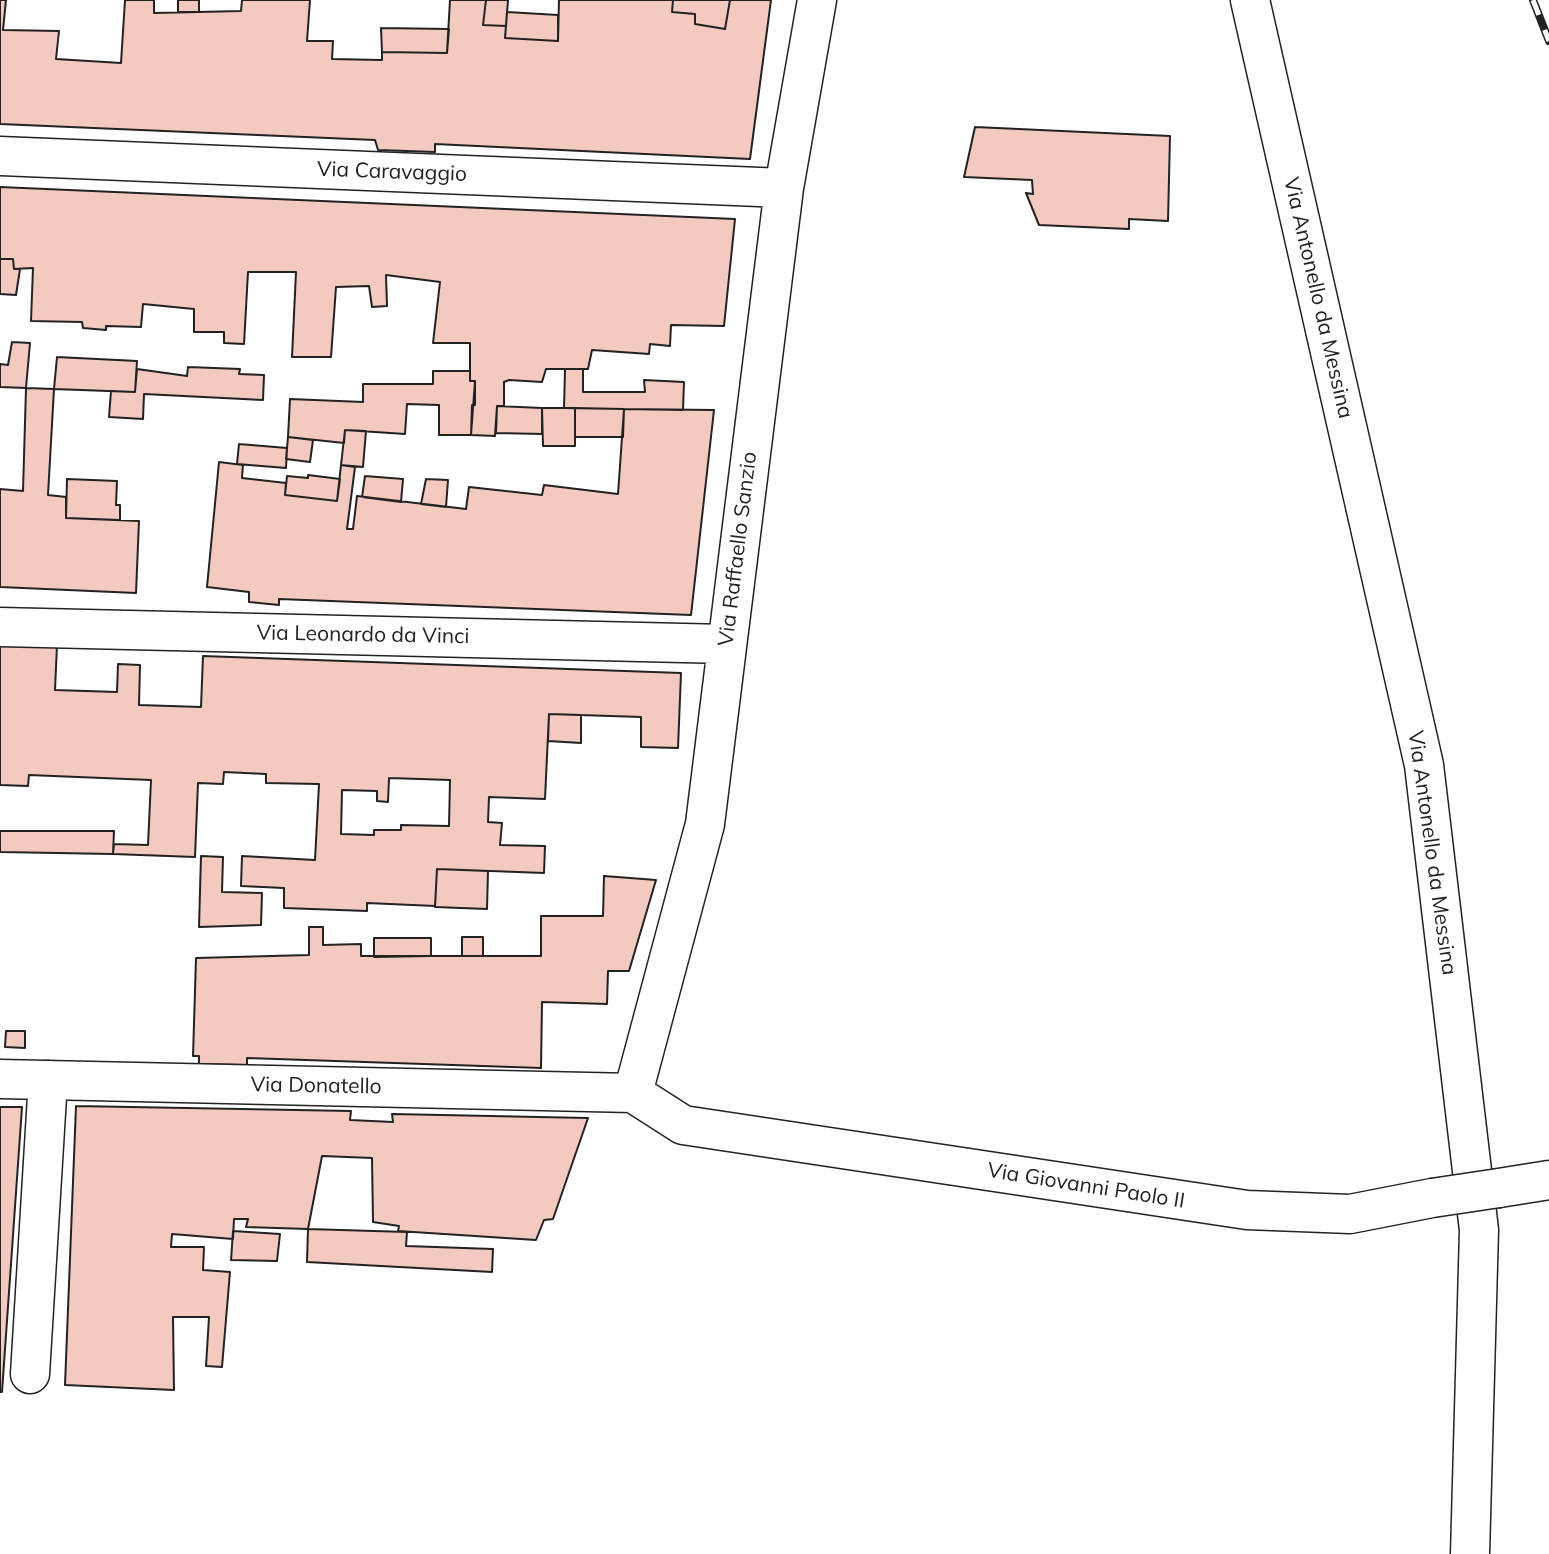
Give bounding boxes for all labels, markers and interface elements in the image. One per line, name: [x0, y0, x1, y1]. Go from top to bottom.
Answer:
street label: Via Caravaggio: [316, 157, 468, 187]
street label: Via Antonello da Messina: [1278, 175, 1358, 421]
street label: Via Raffaello Sanzio: [714, 450, 762, 648]
street label: Via Leonardo da Vinci: [256, 621, 470, 649]
street label: Via Antonello da Messina: [1402, 729, 1462, 977]
street label: Via Donatello: [250, 1072, 382, 1100]
street label: Via Giovanni Paolo II: [985, 1158, 1187, 1214]

